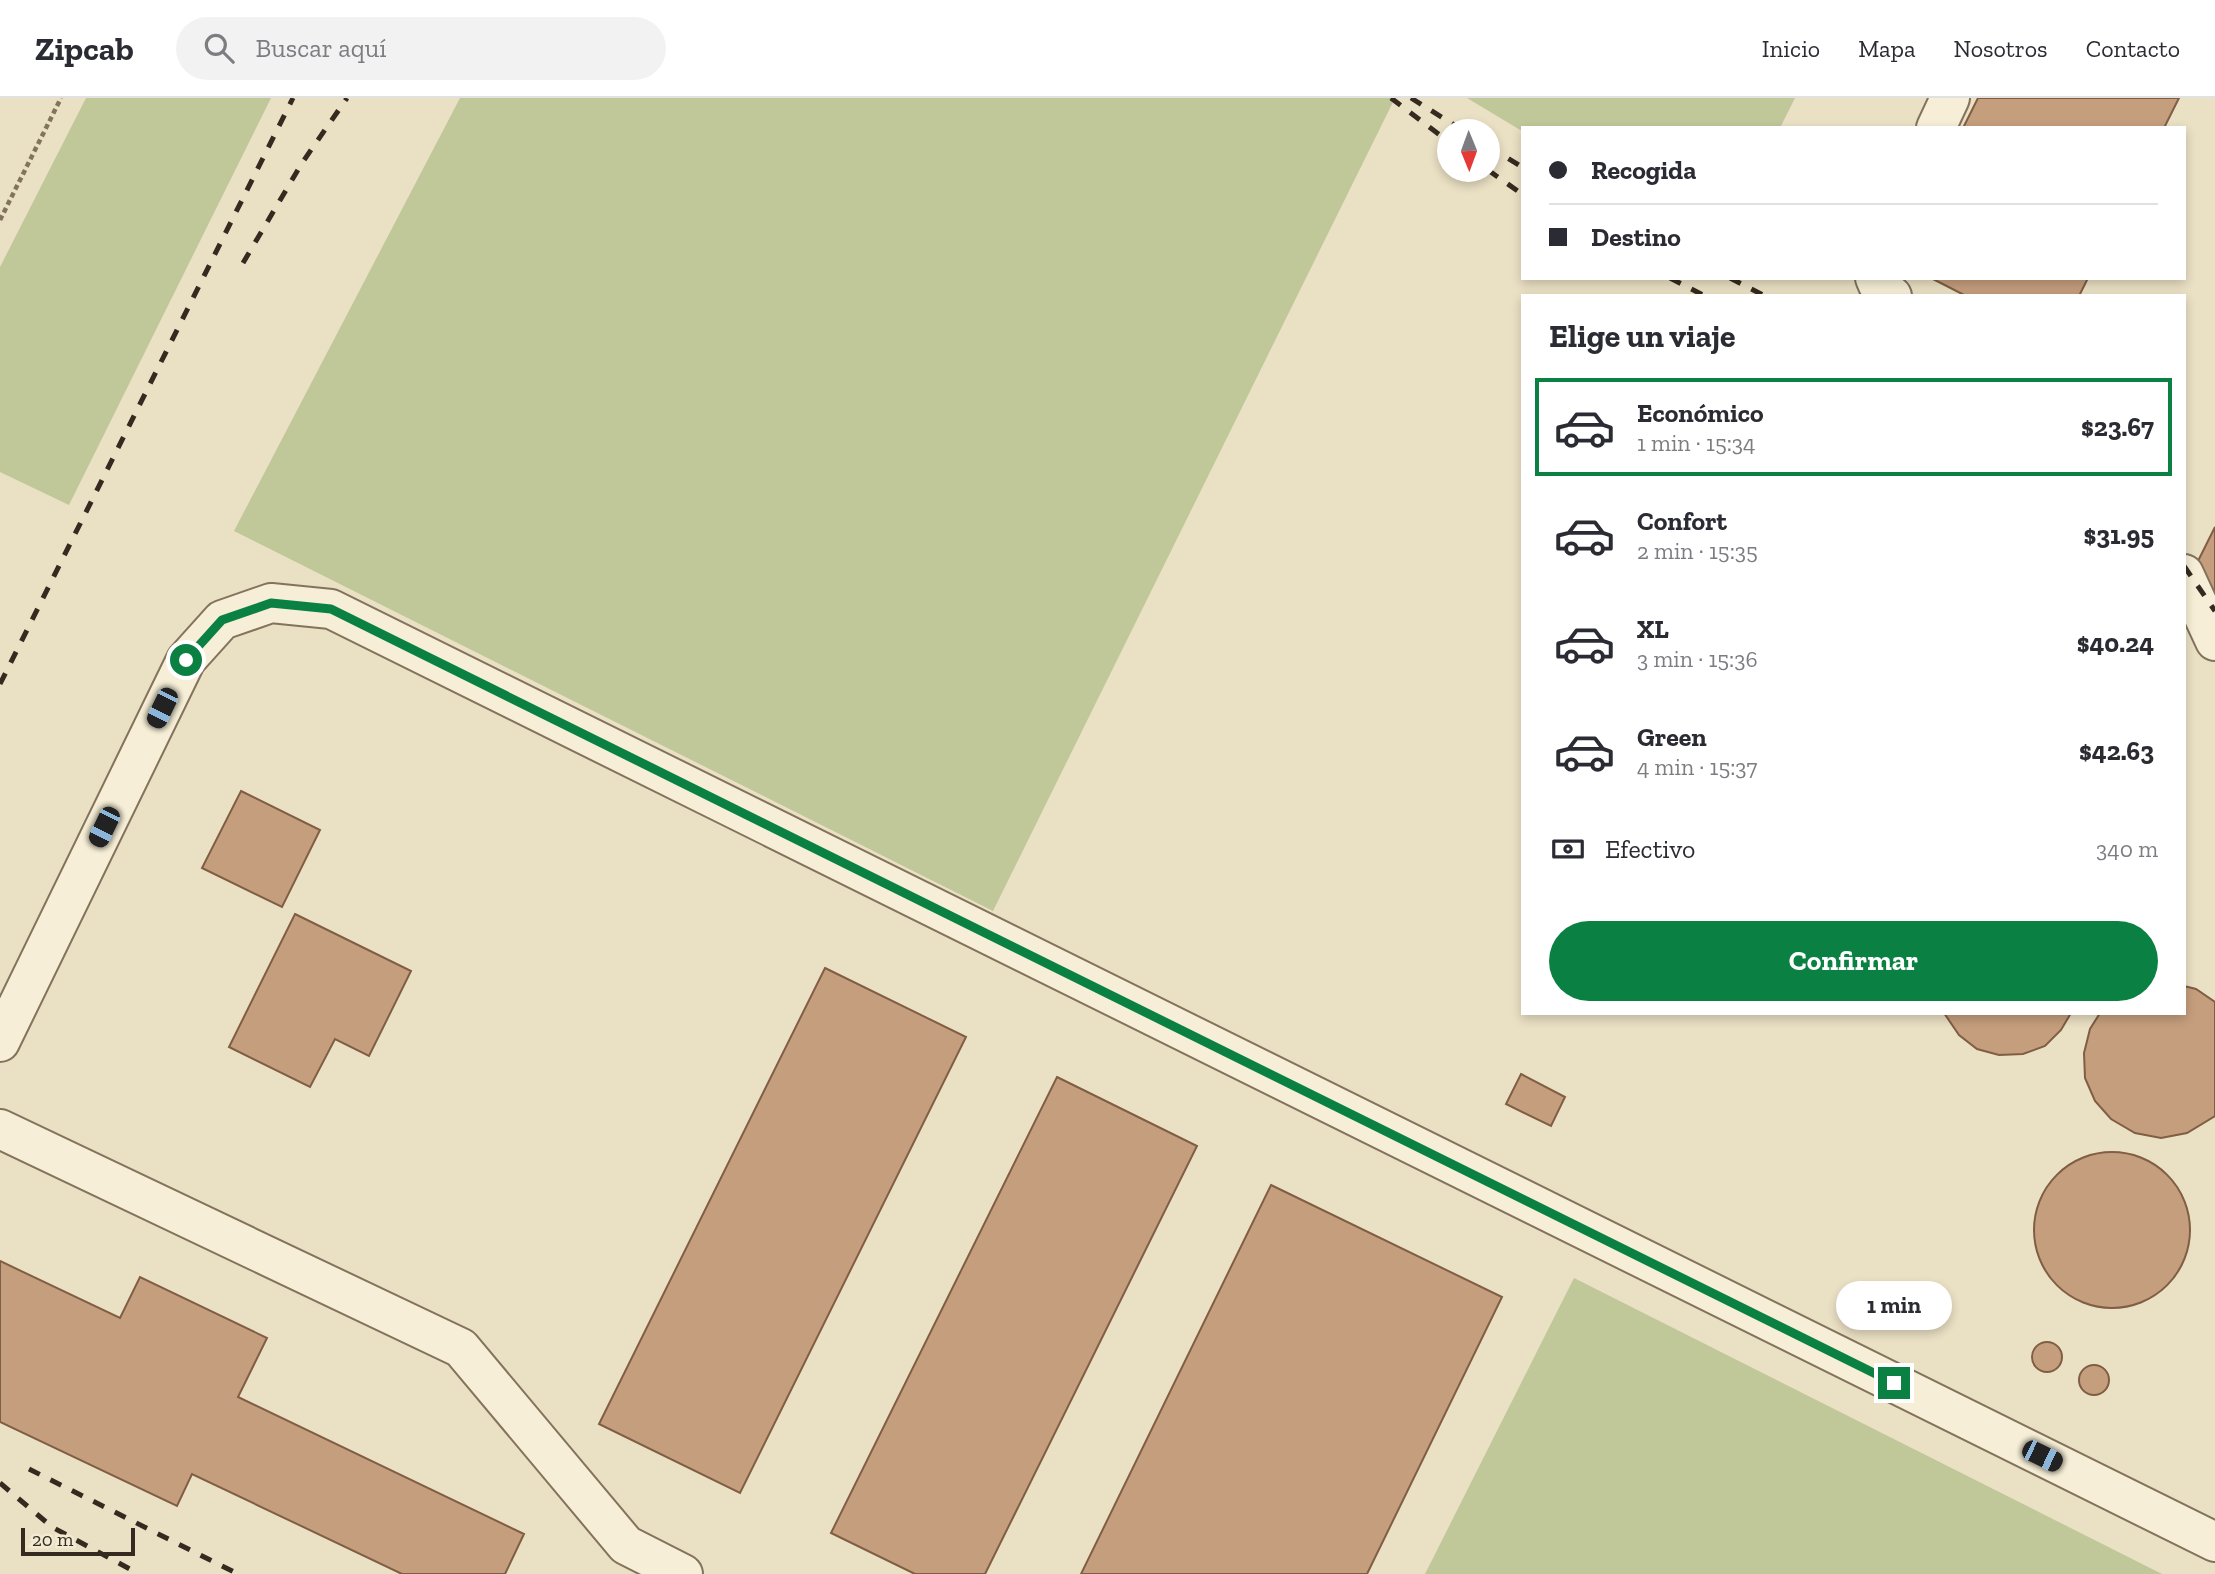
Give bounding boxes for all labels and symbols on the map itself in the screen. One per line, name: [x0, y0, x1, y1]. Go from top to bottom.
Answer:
north arrow: [1437, 119, 1500, 182]
route start: [170, 644, 202, 676]
car: [144, 685, 181, 731]
car: [86, 804, 123, 850]
callout: 1 min: [1836, 1282, 1952, 1330]
route end: [1878, 1367, 1910, 1399]
car: [2019, 1437, 2066, 1475]
scale bar: [21, 1525, 135, 1557]

